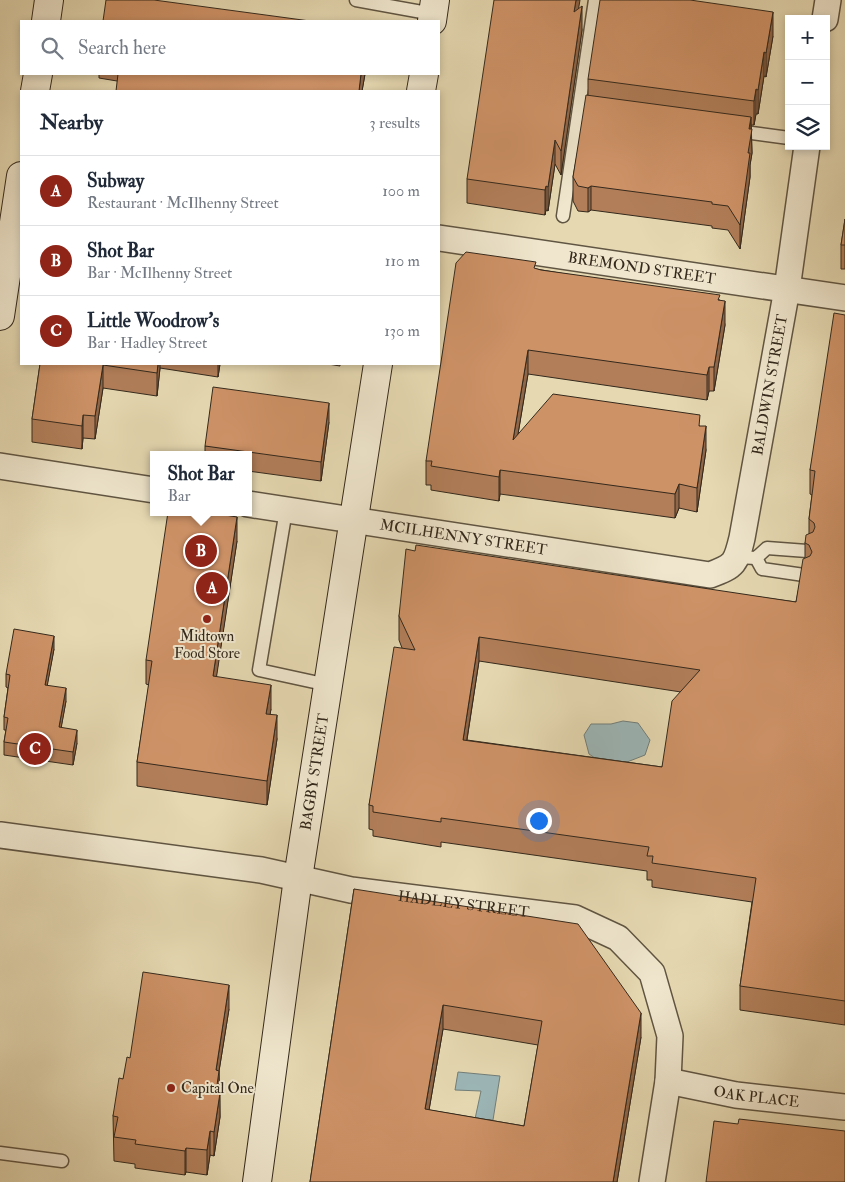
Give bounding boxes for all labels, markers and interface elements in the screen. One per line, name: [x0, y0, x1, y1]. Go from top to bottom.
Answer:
map controls: [785, 15, 830, 150]
button: +: [785, 15, 830, 60]
search box: [20, 20, 440, 75]
icon: search: [38, 34, 66, 62]
text: Search here: [78, 36, 166, 60]
button: −: [785, 60, 830, 105]
button: layers: [785, 105, 830, 150]
text: Nearby: [40, 109, 103, 136]
text: 3 results: [369, 113, 420, 133]
text: Subway: [87, 169, 144, 193]
text: A: [51, 181, 61, 201]
text: 100 m: [382, 181, 420, 201]
text: Restaurant · McIlhenny Street: [87, 193, 279, 213]
text: Shot Bar: [87, 239, 154, 263]
street label: BREMOND STREET: [566, 248, 717, 288]
text: B: [51, 251, 61, 271]
text: 110 m: [385, 251, 420, 271]
text: Bar · McIlhenny Street: [87, 263, 232, 283]
text: Little Woodrow's: [87, 309, 219, 333]
street label: BALDWIN STREET: [748, 313, 792, 457]
text: C: [50, 321, 62, 341]
text: 130 m: [384, 321, 420, 341]
text: Bar · Hadley Street: [87, 333, 207, 353]
popup: [150, 451, 252, 516]
text: Shot Bar: [167, 462, 235, 486]
text: Bar: [167, 486, 190, 506]
street label: MCILHENNY STREET: [379, 515, 548, 559]
pin: B: [185, 532, 217, 570]
pin: A: [196, 569, 228, 607]
marker: Midtown Food Store: [201, 613, 213, 625]
place label: Midtown Food Store: [174, 627, 240, 663]
street label: BAGBY STREET: [296, 712, 333, 832]
pin: C: [19, 730, 51, 768]
your location: [526, 808, 552, 834]
street label: HADLEY STREET: [397, 886, 530, 922]
place label: Capital One: [181, 1079, 254, 1099]
street label: OAK PLACE: [712, 1081, 801, 1111]
marker: Capital One: [165, 1082, 177, 1094]

